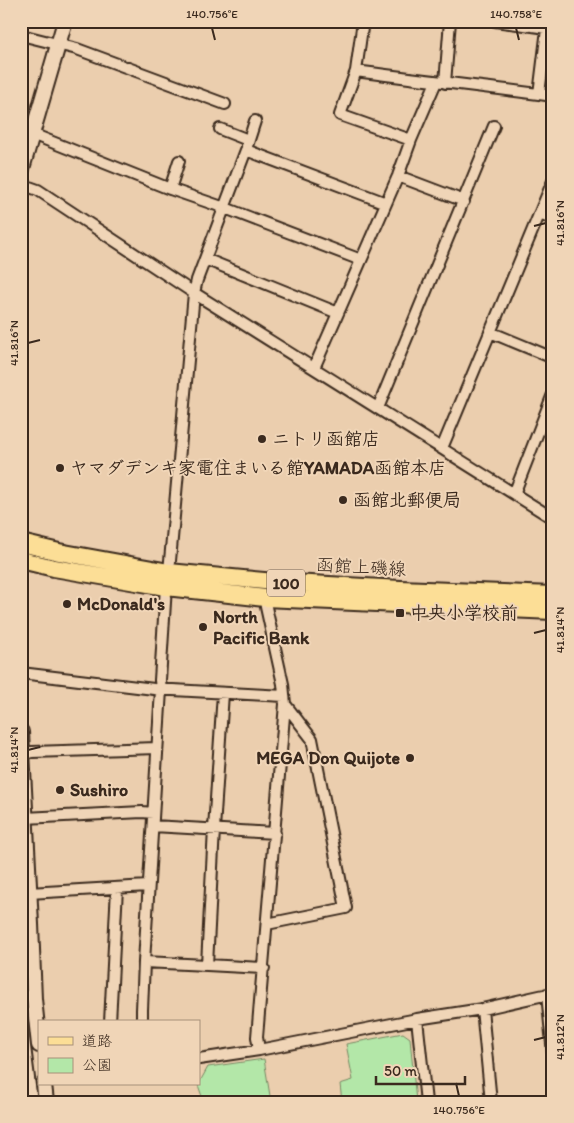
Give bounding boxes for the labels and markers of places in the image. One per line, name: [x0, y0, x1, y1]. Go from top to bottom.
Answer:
place label: ニトリ函館店: [272, 428, 380, 450]
marker: ニトリ函館店: [256, 433, 268, 445]
place label: ヤマダデンキ家電住まいる館YAMADA函館本店: [70, 457, 446, 479]
marker: ヤマダデンキ家電住まいる館YAMADA函館本店: [54, 462, 66, 474]
place label: 函館北郵便局: [353, 489, 461, 511]
marker: 函館北郵便局: [337, 494, 349, 506]
place label: McDonald's: [77, 593, 165, 615]
marker: McDonald's: [61, 598, 73, 610]
place label: 中央小学校前: [410, 602, 518, 624]
place label: North Pacific Bank: [213, 606, 310, 649]
marker: 中央小学校前: [394, 607, 406, 619]
marker: North Pacific Bank: [197, 621, 209, 633]
place label: MEGA Don Quijote: [256, 747, 400, 769]
marker: MEGA Don Quijote: [404, 752, 416, 764]
place label: Sushiro: [70, 779, 128, 801]
marker: Sushiro: [54, 784, 66, 796]

